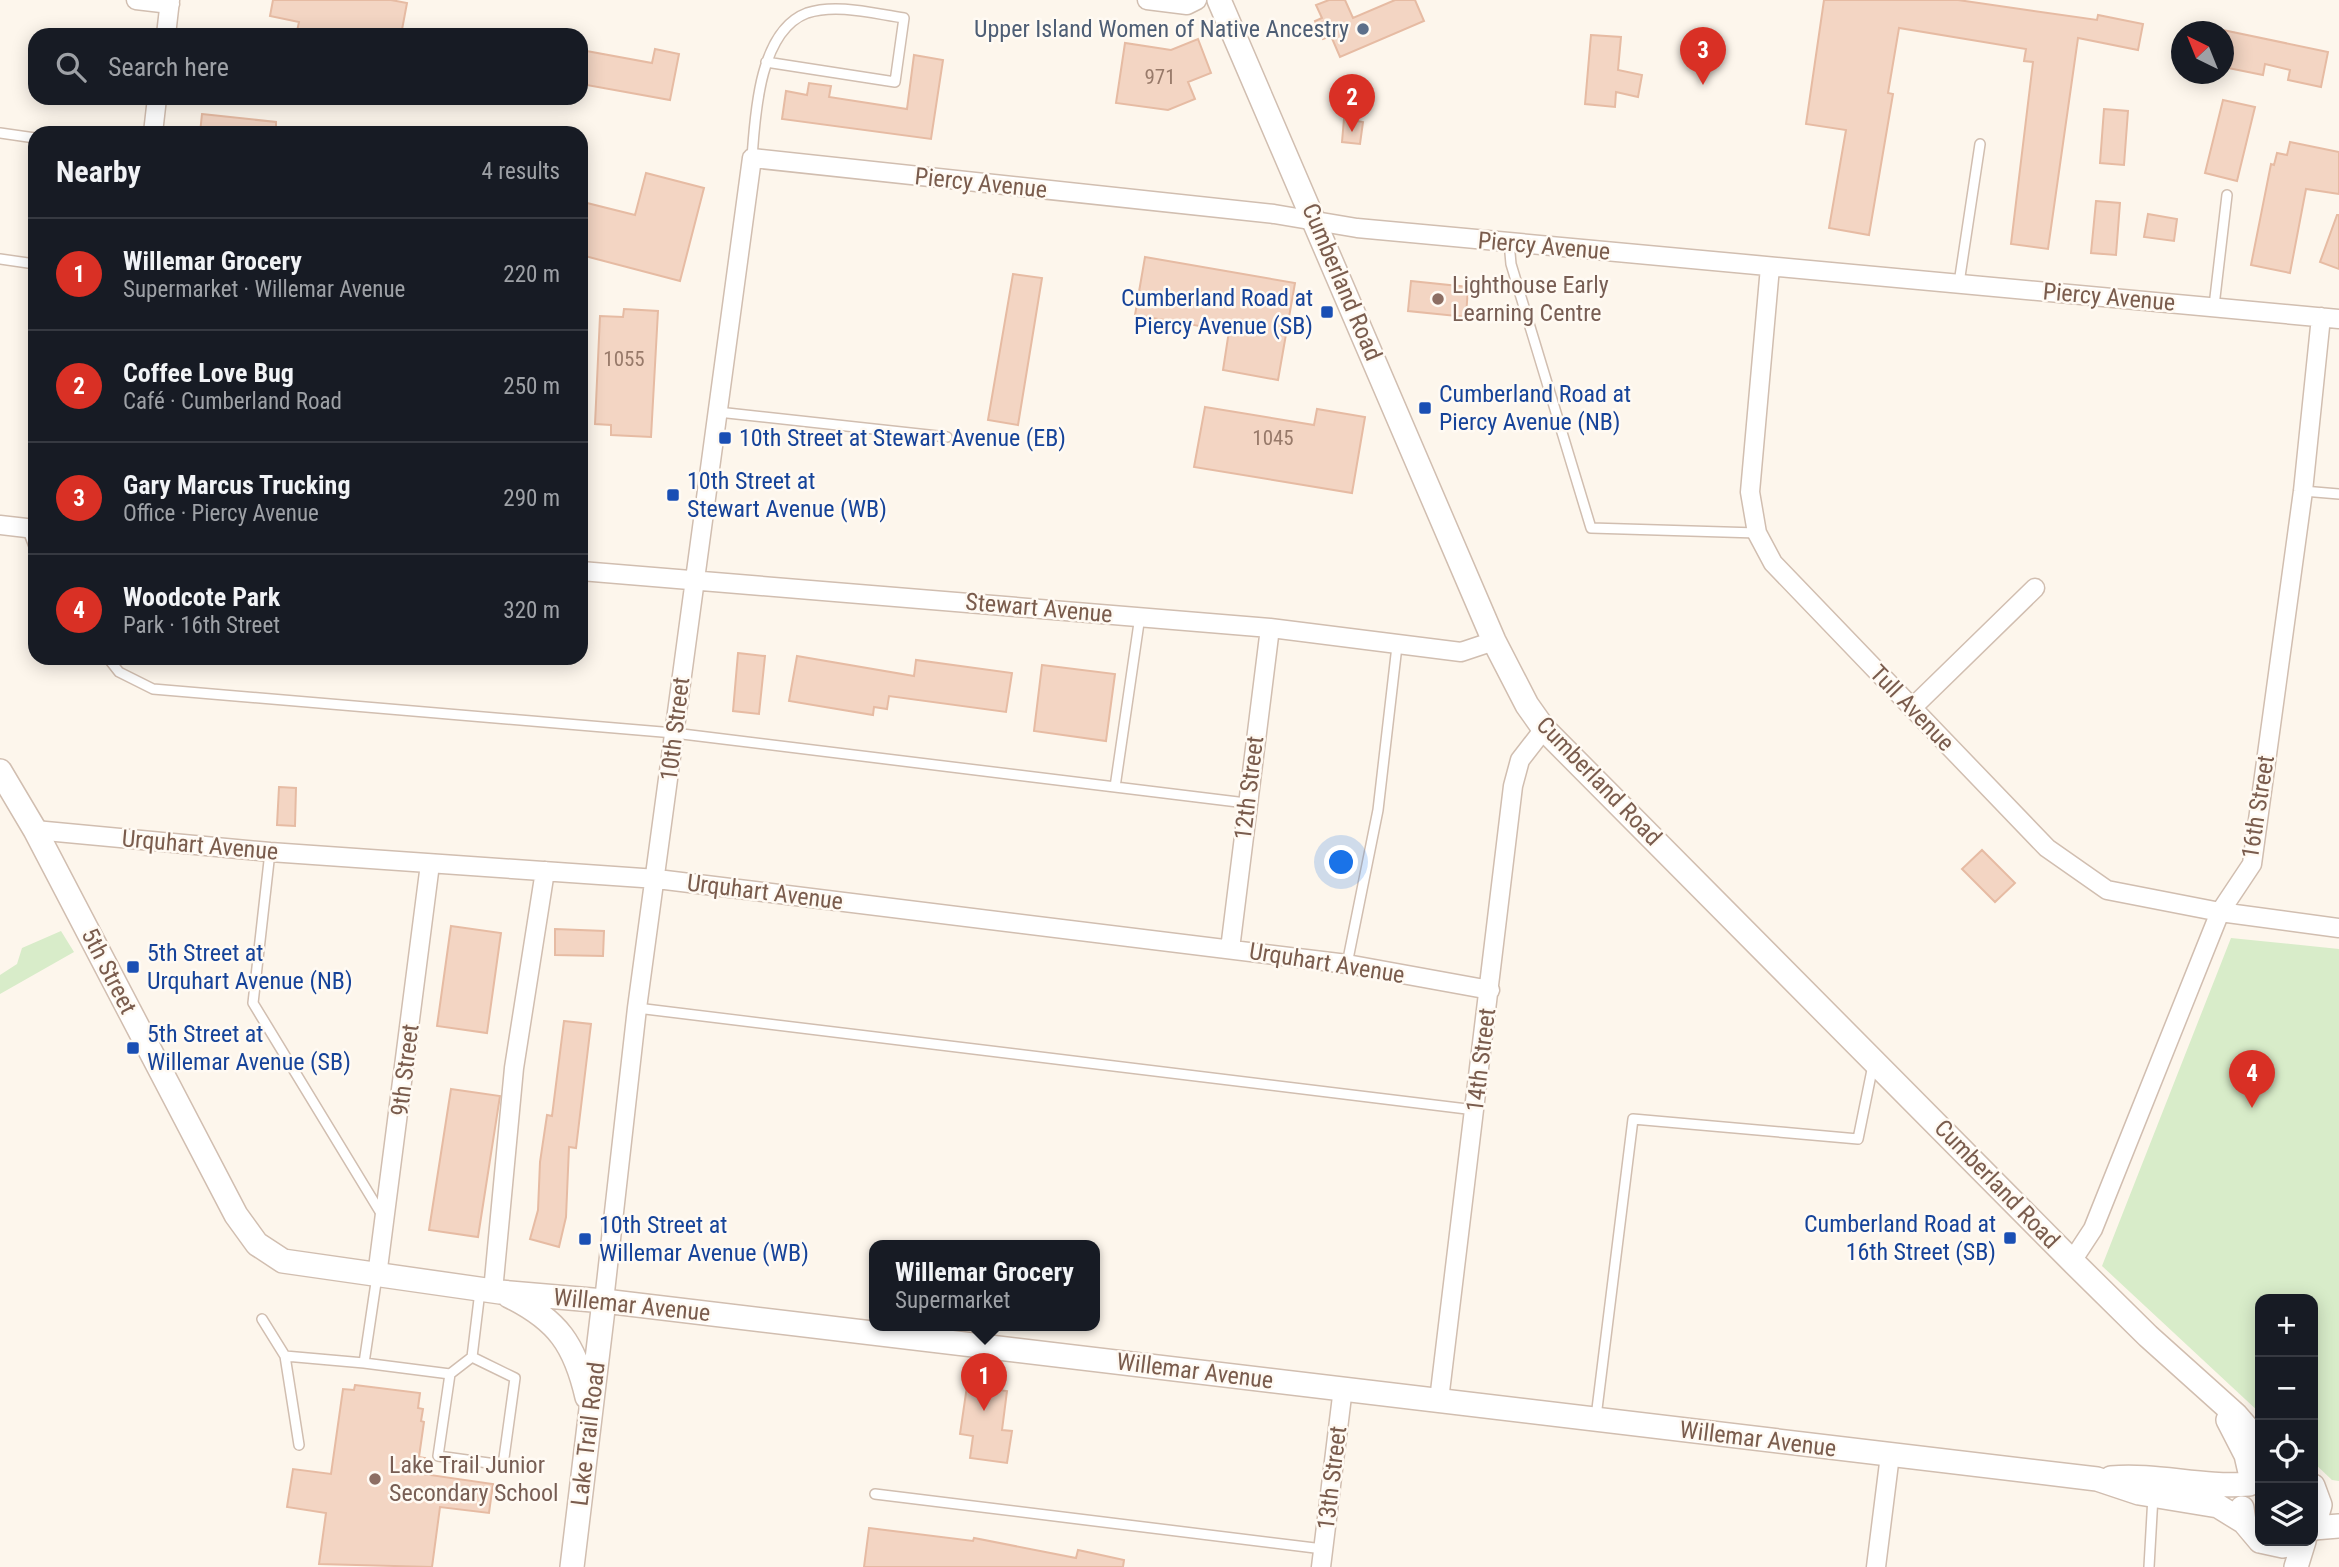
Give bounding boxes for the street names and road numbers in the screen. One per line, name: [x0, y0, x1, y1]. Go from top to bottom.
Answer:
street label: Piercy Avenue: [913, 162, 1049, 204]
street label: Cumberland Road: [1296, 199, 1388, 365]
street label: Piercy Avenue: [1477, 226, 1611, 266]
street label: Piercy Avenue: [2042, 277, 2176, 317]
street label: Stewart Avenue: [964, 588, 1114, 628]
street label: Tull Avenue: [1864, 659, 1960, 757]
street label: 10th Street: [655, 676, 695, 782]
street label: Cumberland Road: [1531, 711, 1667, 851]
street label: 12th Street: [1229, 735, 1269, 841]
street label: 16th Street: [2236, 753, 2280, 861]
street label: Urquhart Avenue: [121, 824, 279, 866]
street label: Urquhart Avenue: [685, 869, 845, 915]
street label: 5th Street: [76, 924, 142, 1018]
street label: Urquhart Avenue: [1247, 937, 1407, 989]
street label: 14th Street: [1461, 1007, 1501, 1113]
street label: 9th Street: [385, 1022, 425, 1118]
street label: Cumberland Road: [1929, 1114, 2065, 1254]
street label: Willemar Avenue: [552, 1283, 712, 1327]
street label: Willemar Avenue: [1115, 1348, 1275, 1394]
street label: Lake Trail Road: [565, 1361, 611, 1507]
street label: Willemar Avenue: [1678, 1416, 1838, 1462]
street label: 13th Street: [1312, 1425, 1352, 1531]

